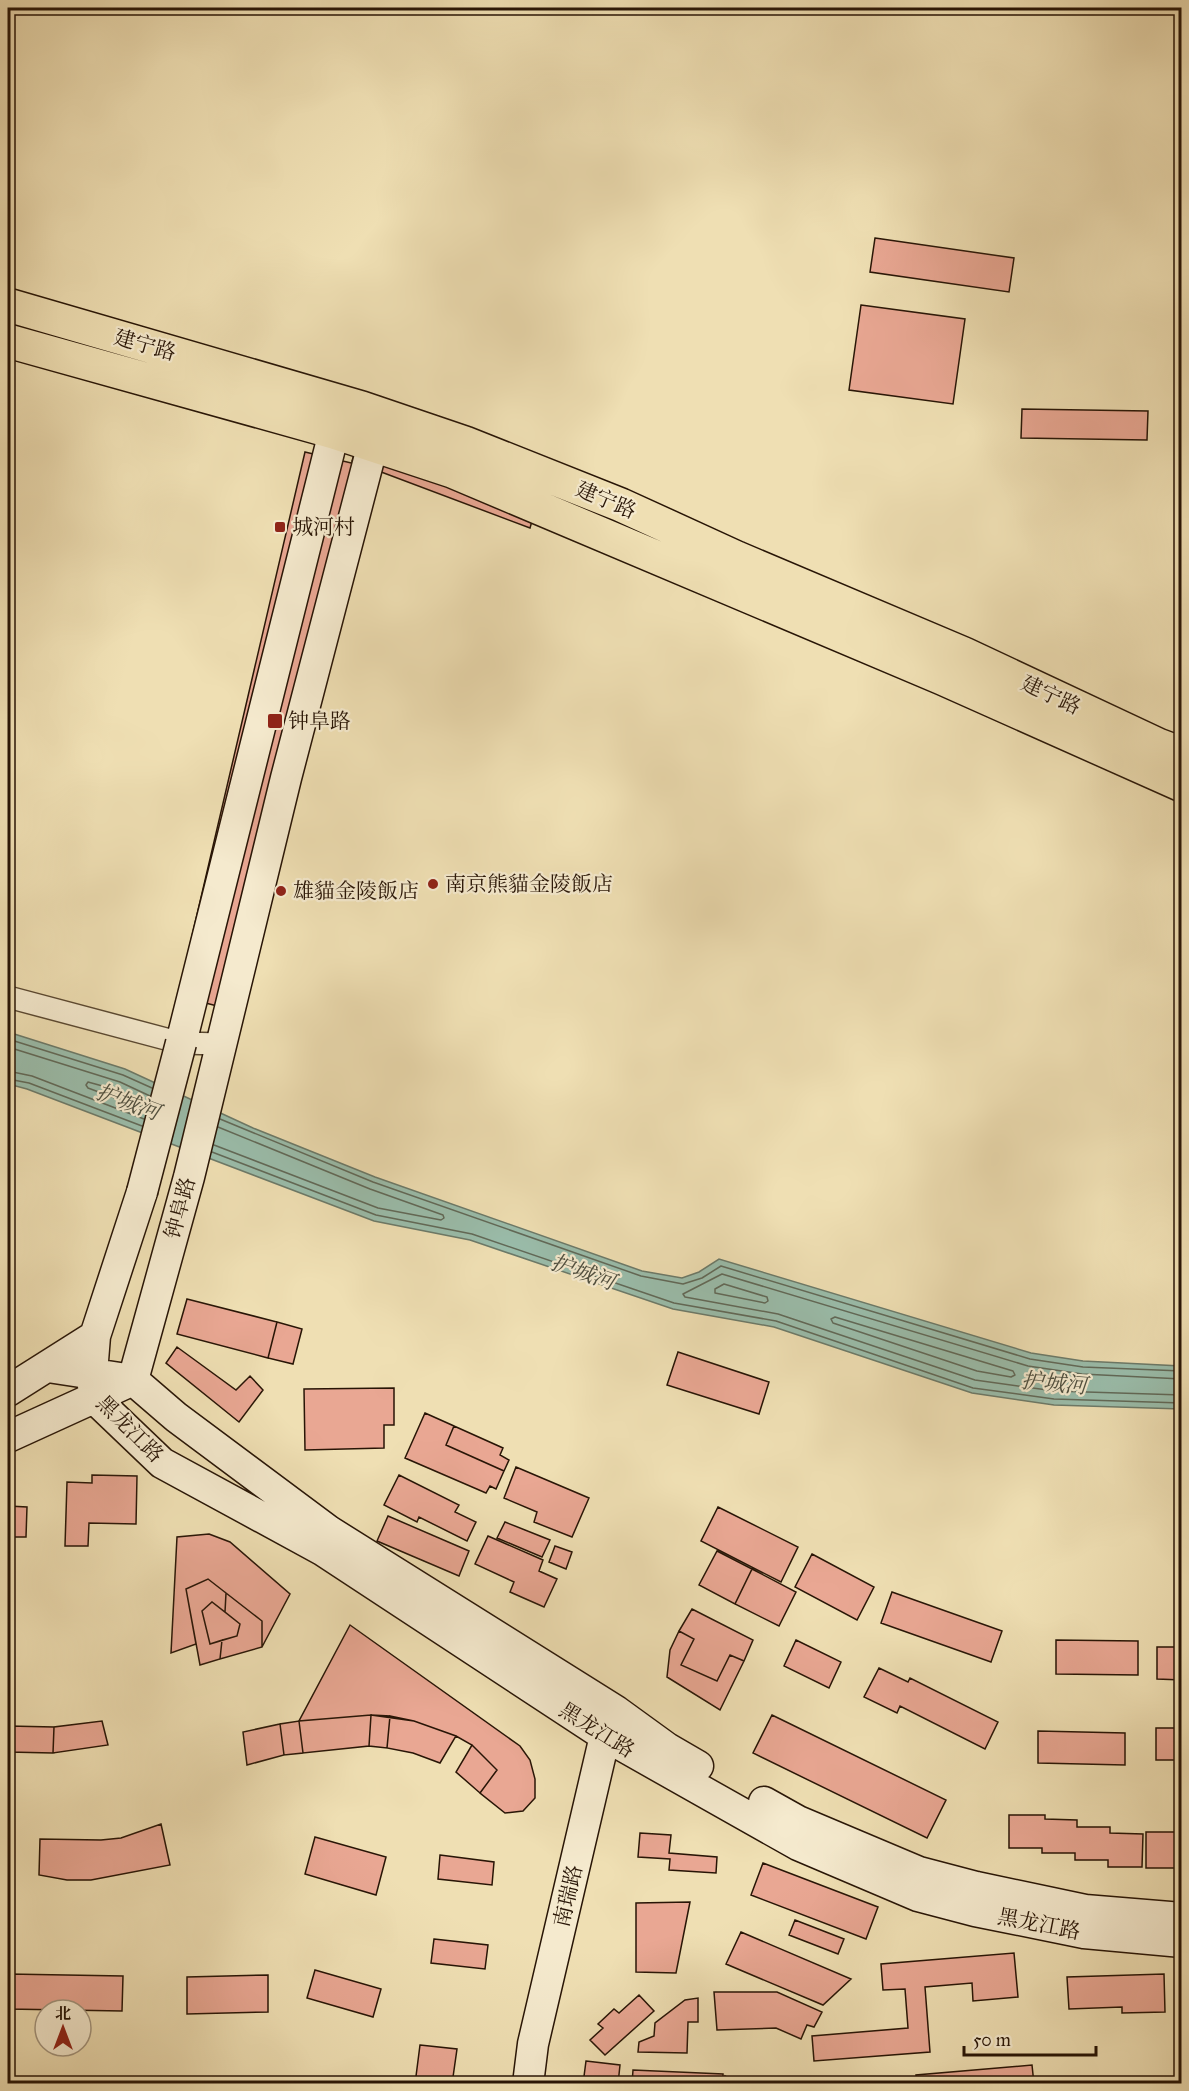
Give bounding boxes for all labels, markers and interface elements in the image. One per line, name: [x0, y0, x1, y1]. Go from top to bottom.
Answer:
street label: 建宁路: [111, 324, 179, 366]
street label: 建宁路: [572, 476, 640, 524]
place label: 城河村: [292, 514, 355, 540]
marker: 城河村: [273, 520, 287, 534]
street label: 建宁路: [1017, 670, 1085, 720]
place label: 钟阜路: [288, 708, 351, 734]
marker: 钟阜路: [266, 712, 284, 730]
place label: 南京熊貓金陵飯店: [445, 871, 613, 897]
marker: 南京熊貓金陵飯店: [426, 877, 440, 891]
place label: 雄貓金陵飯店: [293, 878, 419, 904]
marker: 雄貓金陵飯店: [274, 884, 288, 898]
water label: 护城河: [92, 1078, 167, 1127]
street label: 钟阜路: [159, 1174, 201, 1242]
water label: 护城河: [547, 1248, 622, 1297]
water label: 护城河: [1020, 1367, 1092, 1400]
street label: 黑龙江路: [91, 1390, 169, 1468]
street label: 黑龙江路: [554, 1697, 640, 1763]
street label: 南瑞路: [548, 1862, 588, 1930]
street label: 黑龙江路: [995, 1903, 1083, 1945]
north arrow: [33, 1998, 93, 2058]
text: 北: [55, 2004, 71, 2023]
scale bar: [964, 2019, 1096, 2057]
text: 50 m: [973, 2029, 1011, 2051]

